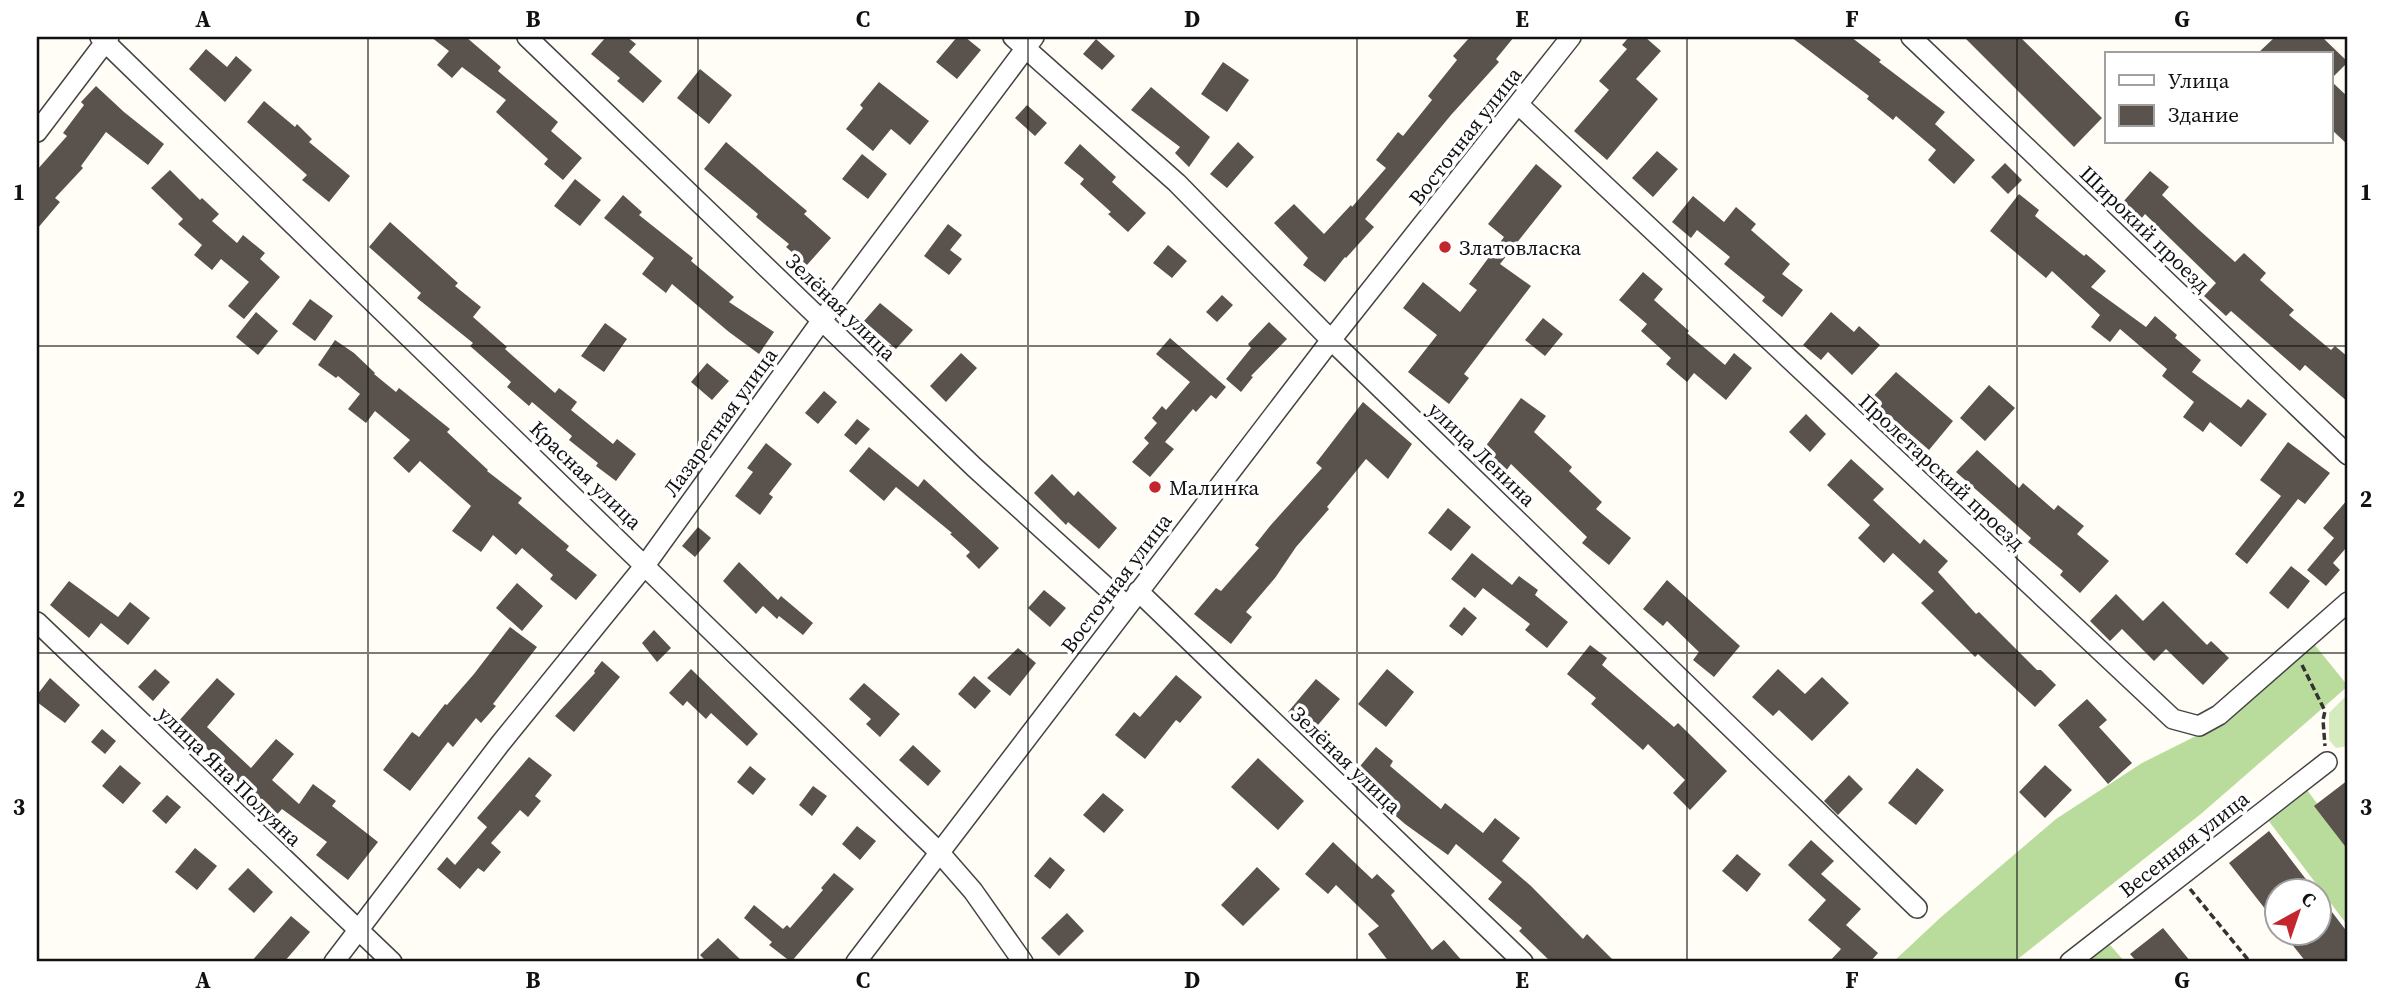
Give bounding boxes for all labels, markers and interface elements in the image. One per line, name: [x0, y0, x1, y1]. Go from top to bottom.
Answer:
text: A: [195, 3, 211, 35]
text: B: [526, 3, 541, 35]
text: C: [856, 3, 870, 35]
text: D: [1184, 3, 1200, 35]
text: E: [1515, 3, 1529, 35]
text: F: [1845, 3, 1859, 35]
text: G: [2174, 3, 2190, 35]
legend: [2105, 52, 2332, 144]
street label: Восточная улица: [1402, 61, 1528, 211]
text: Улица: [2168, 66, 2230, 95]
text: Здание: [2168, 100, 2239, 129]
street label: Широкий проезд: [2073, 159, 2217, 299]
text: 1: [13, 176, 25, 208]
text: 1: [2360, 176, 2372, 208]
place label: Златовласка: [1459, 233, 1582, 262]
marker: Златовласка: [1437, 239, 1453, 255]
street label: Зелёная улица: [779, 247, 903, 368]
street label: Лазаретная улица: [656, 342, 784, 502]
street label: Пролетарский проезд: [1853, 387, 2031, 557]
street label: улица Ленина: [1422, 395, 1543, 513]
street label: Красная улица: [524, 414, 649, 536]
place label: Малинка: [1169, 473, 1259, 502]
marker: Малинка: [1147, 479, 1163, 495]
text: 2: [13, 483, 25, 515]
text: 2: [2360, 483, 2372, 515]
street label: Восточная улица: [1054, 507, 1178, 659]
street label: улица Яна Полуяна: [151, 699, 309, 853]
street label: Зелёная улица: [1284, 700, 1408, 821]
street label: Весенняя улица: [2113, 784, 2255, 904]
text: 3: [13, 791, 25, 823]
text: 3: [2360, 791, 2372, 823]
north arrow: [2262, 876, 2332, 946]
text: С: [2296, 885, 2322, 913]
text: A: [195, 964, 211, 996]
text: B: [526, 964, 541, 996]
text: C: [856, 964, 870, 996]
text: D: [1184, 964, 1200, 996]
text: E: [1515, 964, 1529, 996]
text: F: [1845, 964, 1859, 996]
text: G: [2174, 964, 2190, 996]

